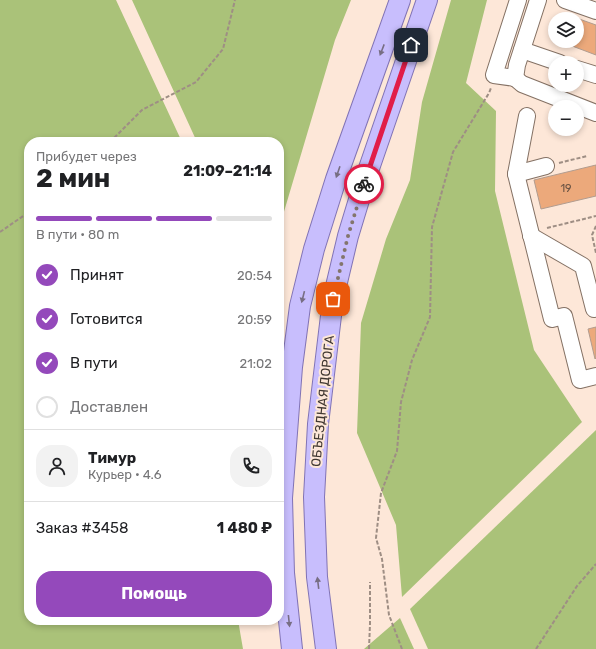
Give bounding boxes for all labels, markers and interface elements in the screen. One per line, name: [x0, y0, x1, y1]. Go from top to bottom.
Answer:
map controls: [548, 12, 584, 136]
button: layers: [548, 12, 584, 48]
pin: [394, 28, 428, 62]
icon: home: [400, 34, 422, 56]
one-way arrow: [378, 44, 384, 56]
button: +: [548, 56, 584, 92]
button: −: [548, 100, 584, 136]
text: Прибудет через: [36, 149, 137, 164]
text: 21:09–21:14: [183, 162, 272, 180]
text: 2 мин: [36, 163, 110, 194]
courier: [344, 164, 384, 204]
one-way arrow: [335, 166, 341, 178]
icon: bike: [353, 173, 375, 195]
house number: 19: [560, 182, 572, 195]
text: В пути · 80 m: [36, 227, 119, 242]
icon: check: [36, 264, 58, 286]
text: Принят: [70, 266, 124, 284]
text: 20:54: [237, 268, 272, 283]
pin: [316, 282, 350, 316]
icon: bag: [322, 288, 344, 310]
one-way arrow: [299, 291, 305, 303]
icon: check: [36, 308, 58, 330]
text: Готовится: [70, 310, 143, 328]
text: 20:59: [237, 312, 272, 327]
street label: ОБЪЕЗДНАЯ ДОРОГА: [308, 334, 337, 467]
icon: check: [36, 352, 58, 374]
text: В пути: [70, 354, 118, 372]
text: 21:02: [240, 356, 272, 371]
text: Доставлен: [70, 398, 148, 416]
button: person: [36, 445, 78, 487]
button: phone: [230, 445, 272, 487]
text: Тимур: [88, 449, 136, 467]
text: Курьер · 4.6: [88, 467, 162, 482]
text: Заказ #3458: [36, 519, 129, 537]
text: 1 480 ₽: [217, 519, 272, 537]
button: Помощь: [36, 571, 272, 617]
one-way arrow: [314, 576, 321, 589]
one-way arrow: [286, 615, 293, 627]

